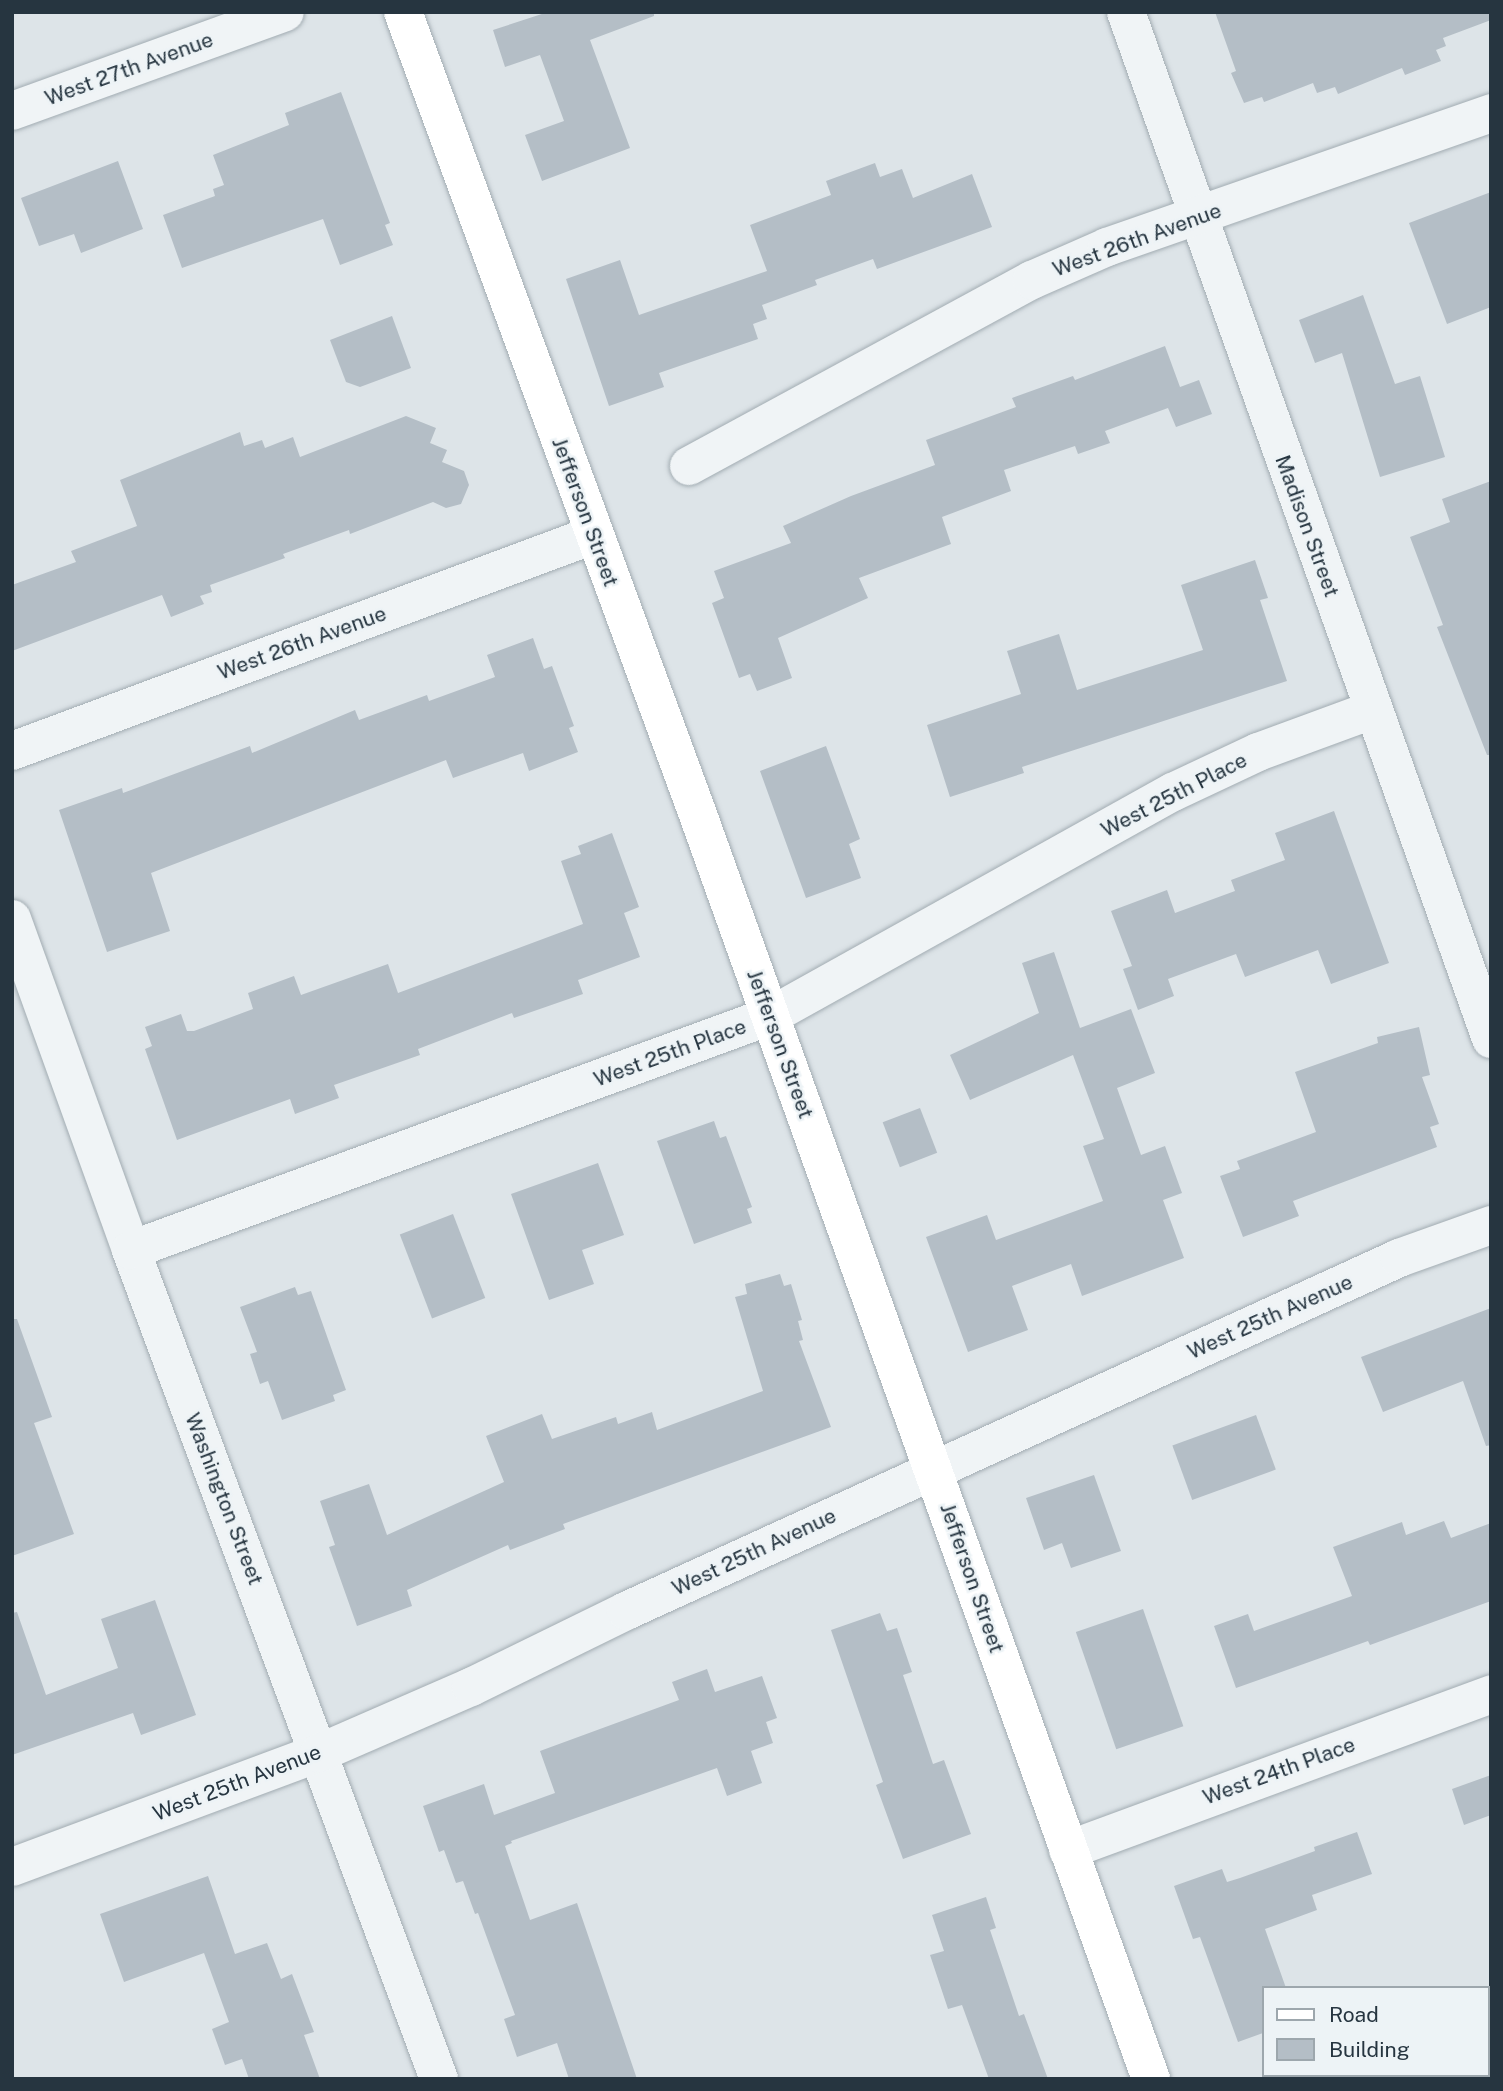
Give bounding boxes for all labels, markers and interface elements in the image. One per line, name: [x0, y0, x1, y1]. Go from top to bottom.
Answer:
street label: West 27th Avenue: [41, 27, 217, 111]
street label: West 26th Avenue: [1049, 198, 1225, 282]
street label: Jefferson Street: [546, 434, 624, 590]
street label: Madison Street: [1270, 452, 1344, 600]
street label: West 26th Avenue: [214, 601, 390, 685]
street label: West 25th Place: [1097, 747, 1251, 843]
street label: Jefferson Street: [741, 966, 819, 1122]
street label: West 25th Place: [590, 1014, 750, 1092]
street label: West 25th Avenue: [1184, 1269, 1356, 1365]
street label: Washington Street: [180, 1409, 268, 1589]
street label: Jefferson Street: [935, 1500, 1009, 1656]
street label: West 25th Avenue: [668, 1503, 840, 1601]
street label: West 24th Place: [1199, 1732, 1359, 1810]
street label: West 25th Avenue: [149, 1739, 325, 1827]
legend: [1262, 1986, 1489, 2077]
text: Road: [1329, 2002, 1379, 2027]
text: Building: [1329, 2037, 1410, 2062]

